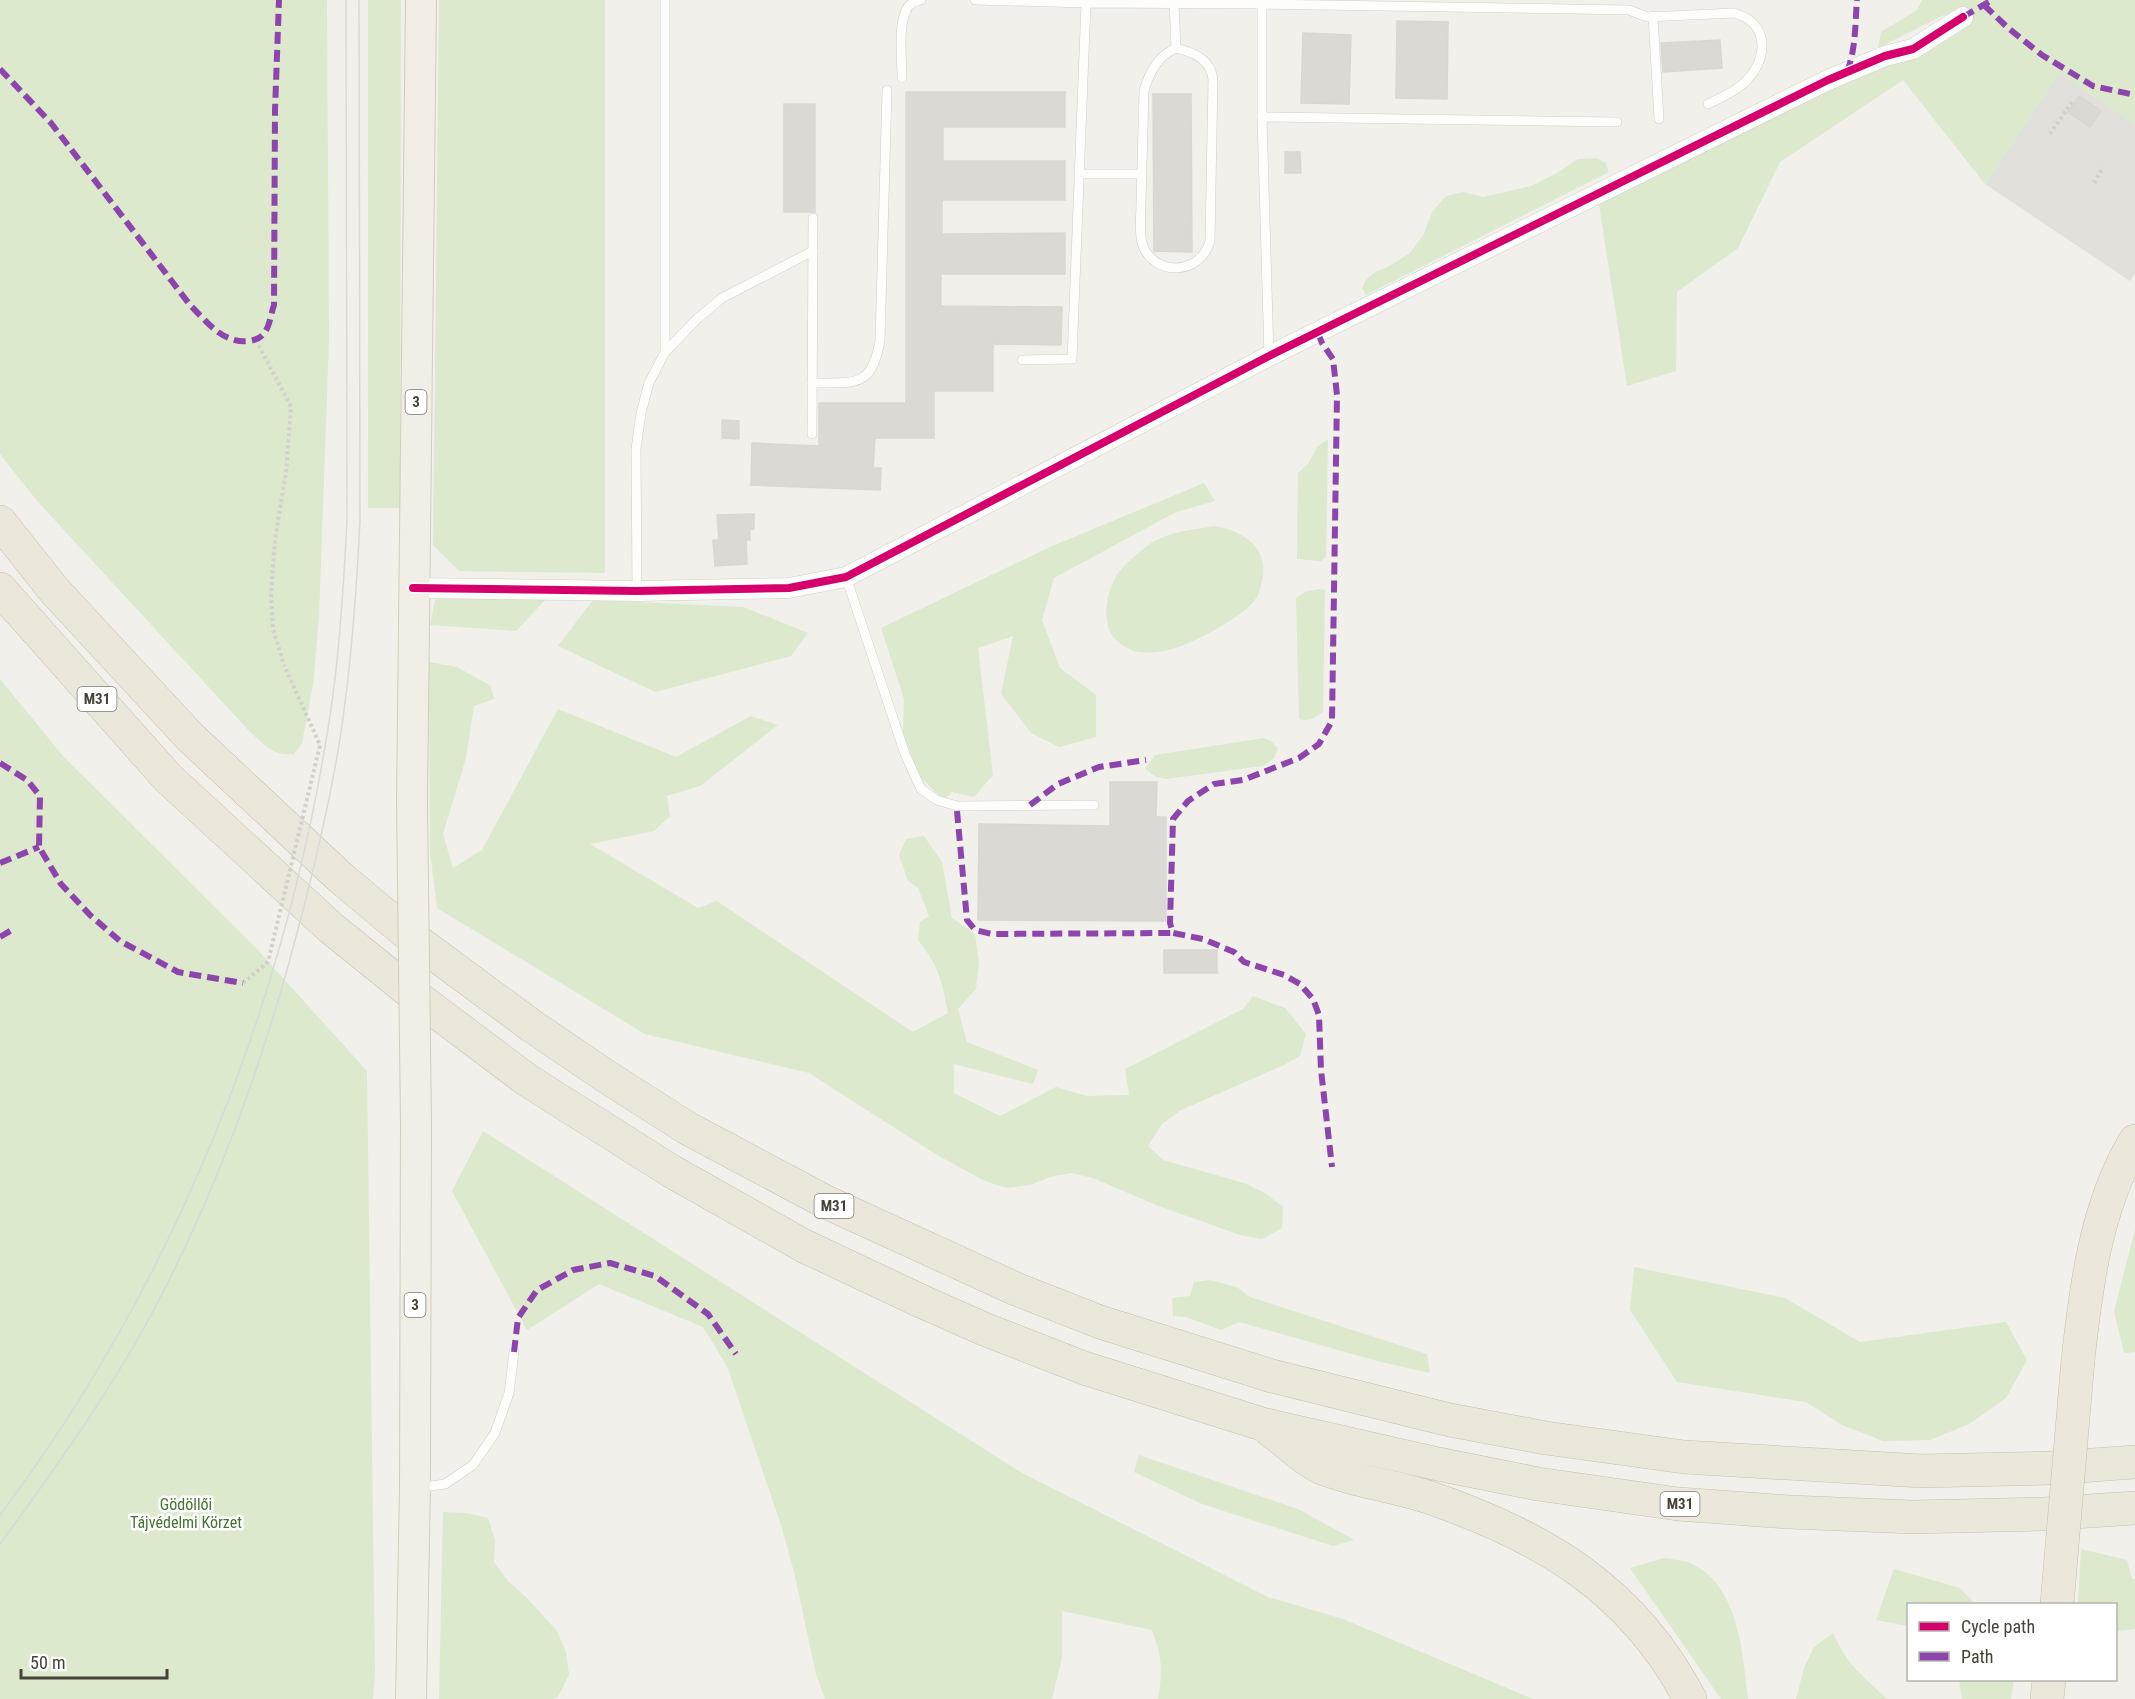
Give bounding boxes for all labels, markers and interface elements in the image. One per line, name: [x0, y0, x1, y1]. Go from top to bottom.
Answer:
road number: 3: [406, 390, 426, 414]
road number: M31: [78, 687, 116, 711]
road number: M31: [814, 1194, 854, 1218]
road number: 3: [404, 1293, 426, 1317]
road number: M31: [1660, 1492, 1700, 1516]
park label: Gödöllői Tájvédelmi Körzet: [130, 1495, 242, 1532]
legend: [1907, 1603, 2117, 1681]
text: Cycle path: [1961, 1616, 2035, 1637]
scale bar: [21, 1642, 166, 1680]
text: Path: [1961, 1646, 1994, 1667]
text: 50 m: [30, 1652, 65, 1673]

